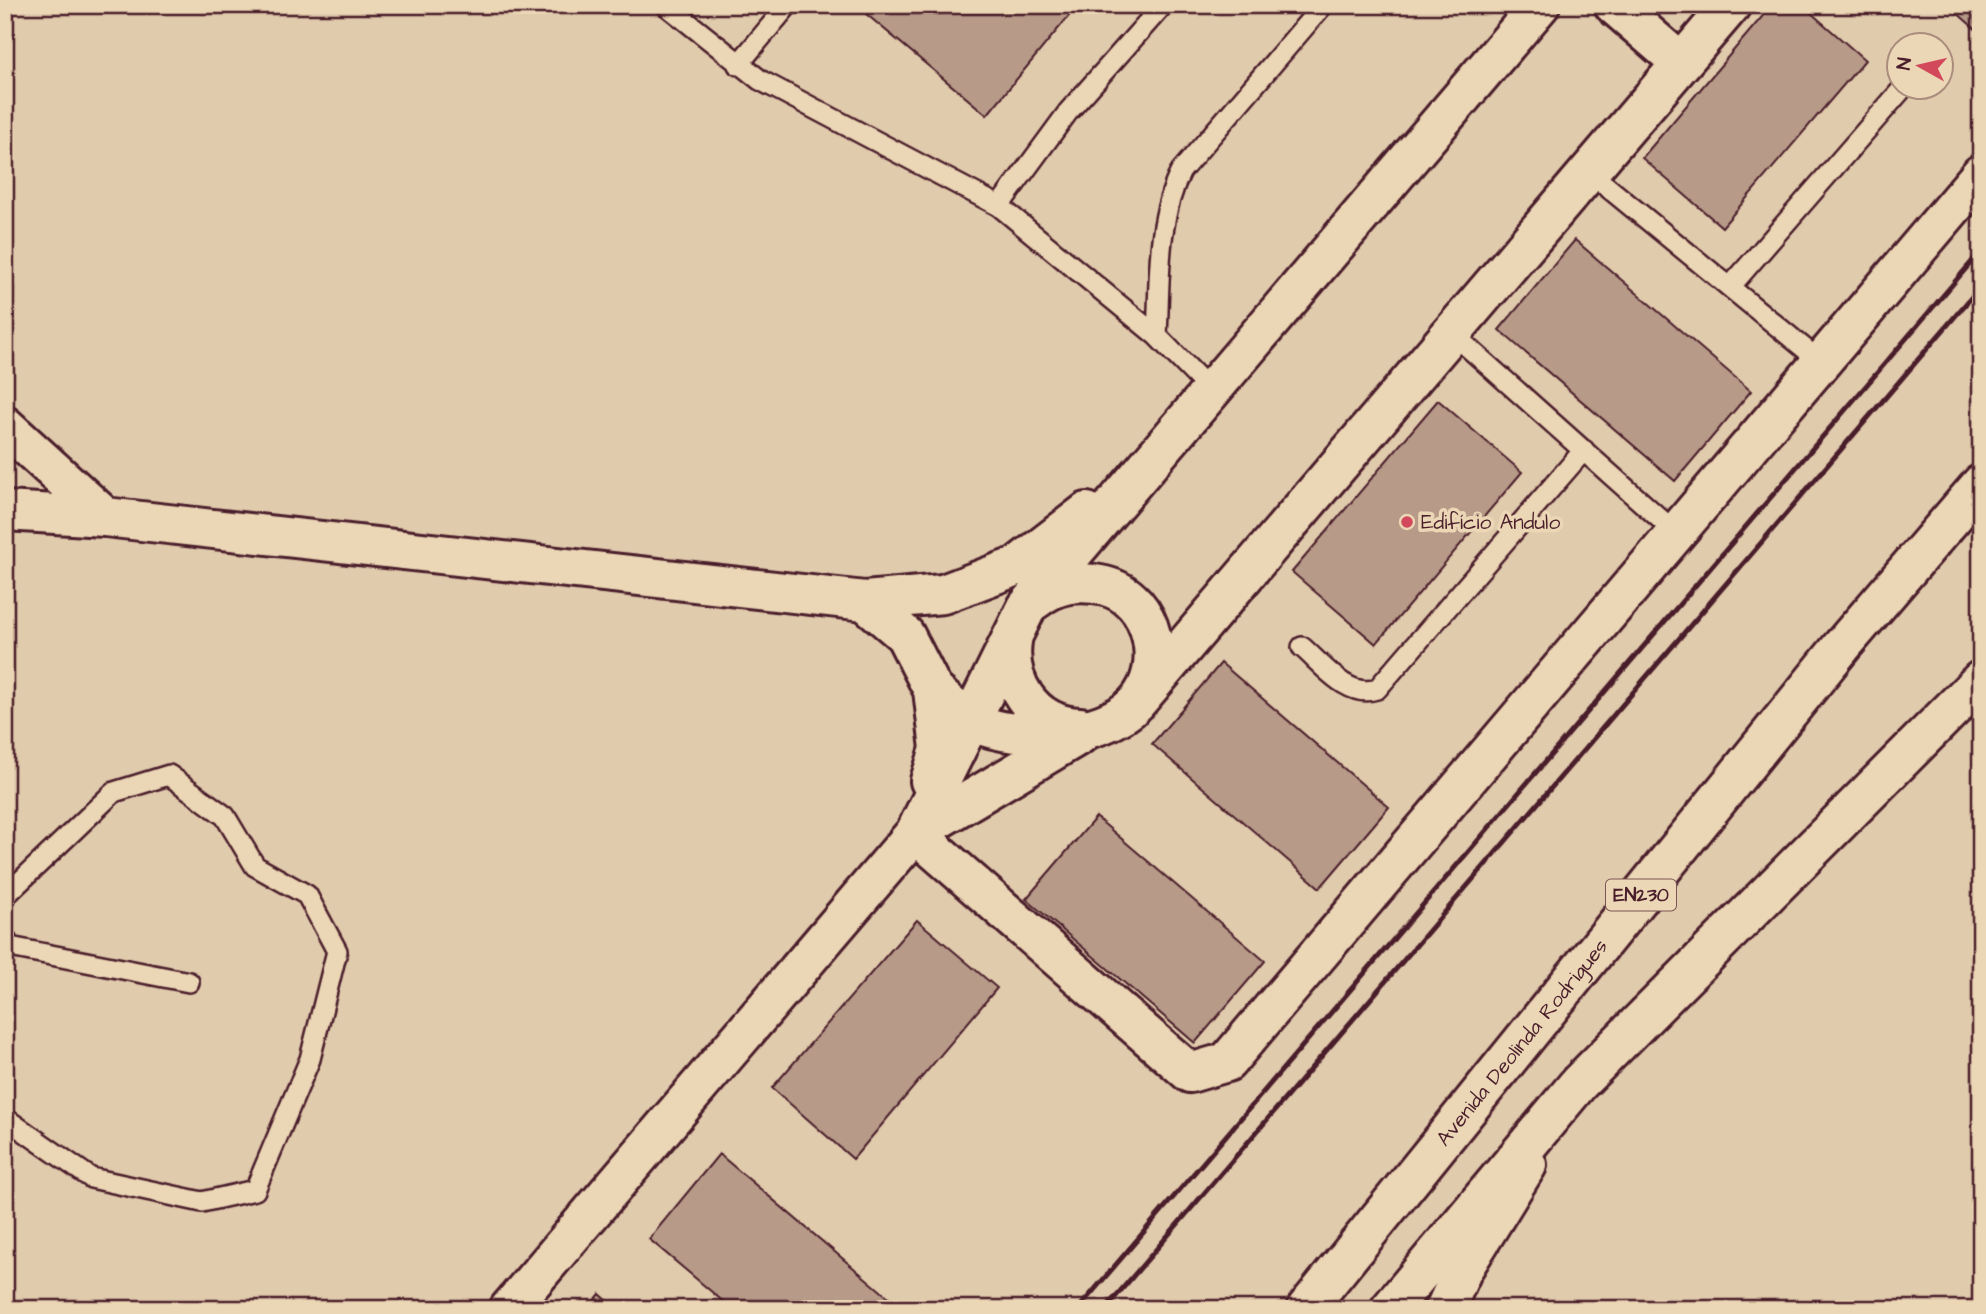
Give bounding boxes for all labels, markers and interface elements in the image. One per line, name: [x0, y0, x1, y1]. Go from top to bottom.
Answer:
north arrow: [1884, 32, 1954, 102]
text: N: [1890, 56, 1919, 72]
place label: Edifício Andulo: [1421, 508, 1560, 537]
marker: Edifício Andulo: [1399, 514, 1415, 530]
road number: EN230: [1606, 880, 1676, 911]
street label: Avenida Deolinda Rodrigues: [1429, 933, 1614, 1152]

